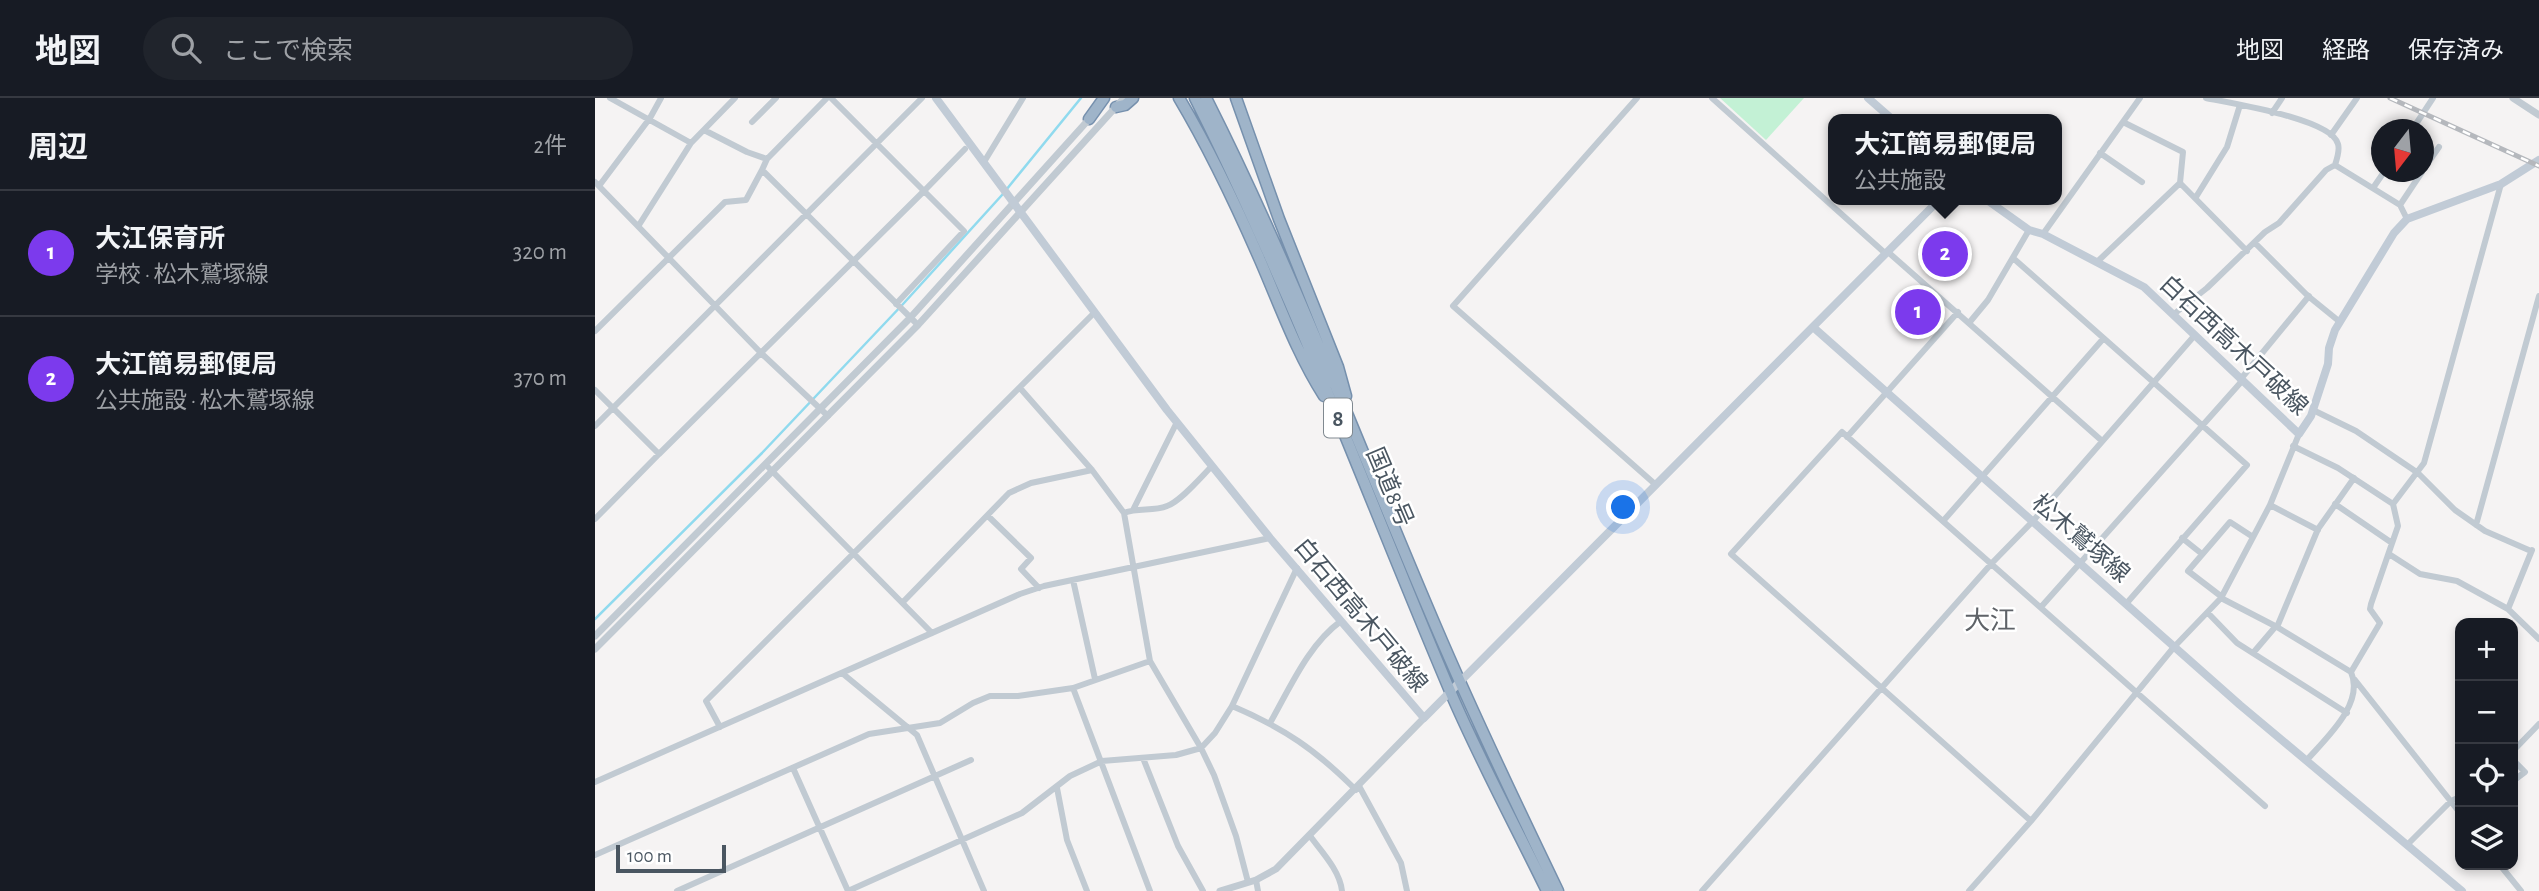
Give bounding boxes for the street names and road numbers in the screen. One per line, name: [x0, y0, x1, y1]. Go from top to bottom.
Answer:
street label: 白石西高木戸破線: [2155, 270, 2313, 420]
road number: 8: [1324, 398, 1352, 438]
street label: 国道8号: [1362, 444, 1418, 530]
street label: 松木鷲塚線: [2027, 489, 2135, 587]
street label: 白石西高木戸破線: [1289, 533, 1433, 697]

